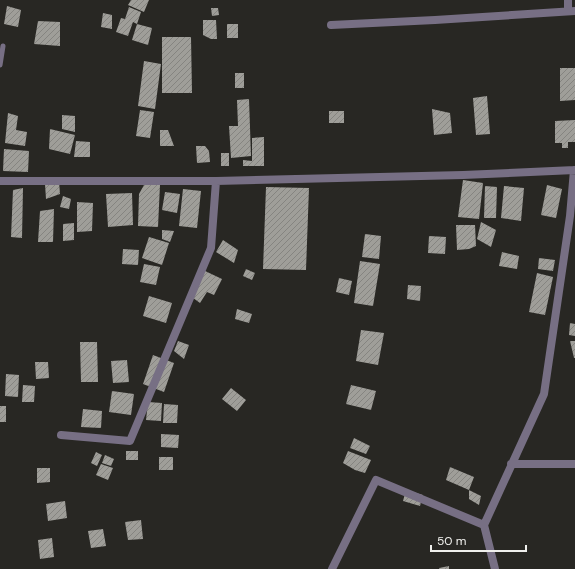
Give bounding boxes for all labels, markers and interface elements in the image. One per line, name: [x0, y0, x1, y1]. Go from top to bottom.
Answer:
scale bar: [431, 527, 526, 553]
text: 50 m: [437, 533, 466, 549]

